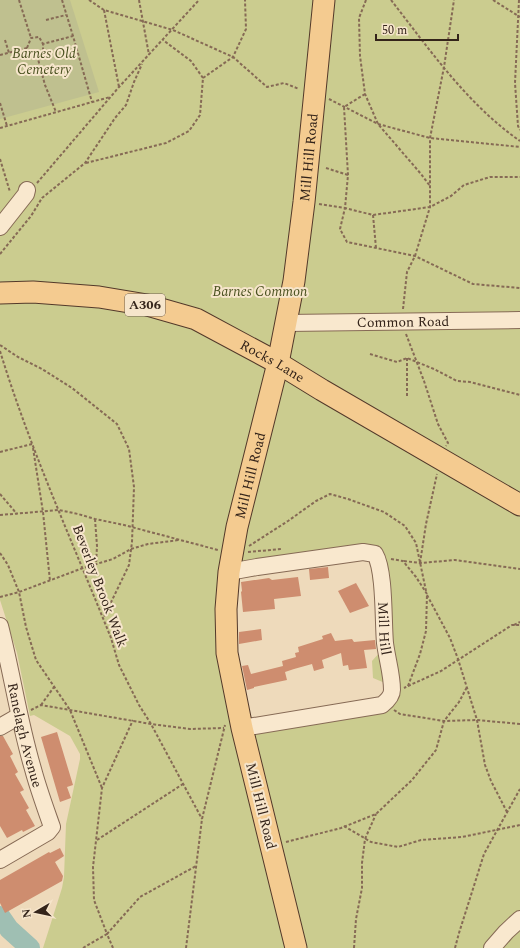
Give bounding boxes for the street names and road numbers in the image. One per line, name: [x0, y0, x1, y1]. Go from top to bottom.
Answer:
street label: Mill Hill Road: [294, 112, 323, 202]
road number: A306: [125, 294, 165, 316]
street label: Common Road: [357, 310, 450, 333]
street label: Rocks Lane: [236, 334, 309, 388]
street label: Mill Hill Road: [229, 430, 271, 521]
street label: Beverley Brook Walk: [67, 522, 133, 650]
street label: Mill Hill: [373, 601, 397, 657]
street label: Ranelagh Avenue: [2, 681, 48, 790]
street label: Mill Hill Road: [240, 760, 282, 852]

